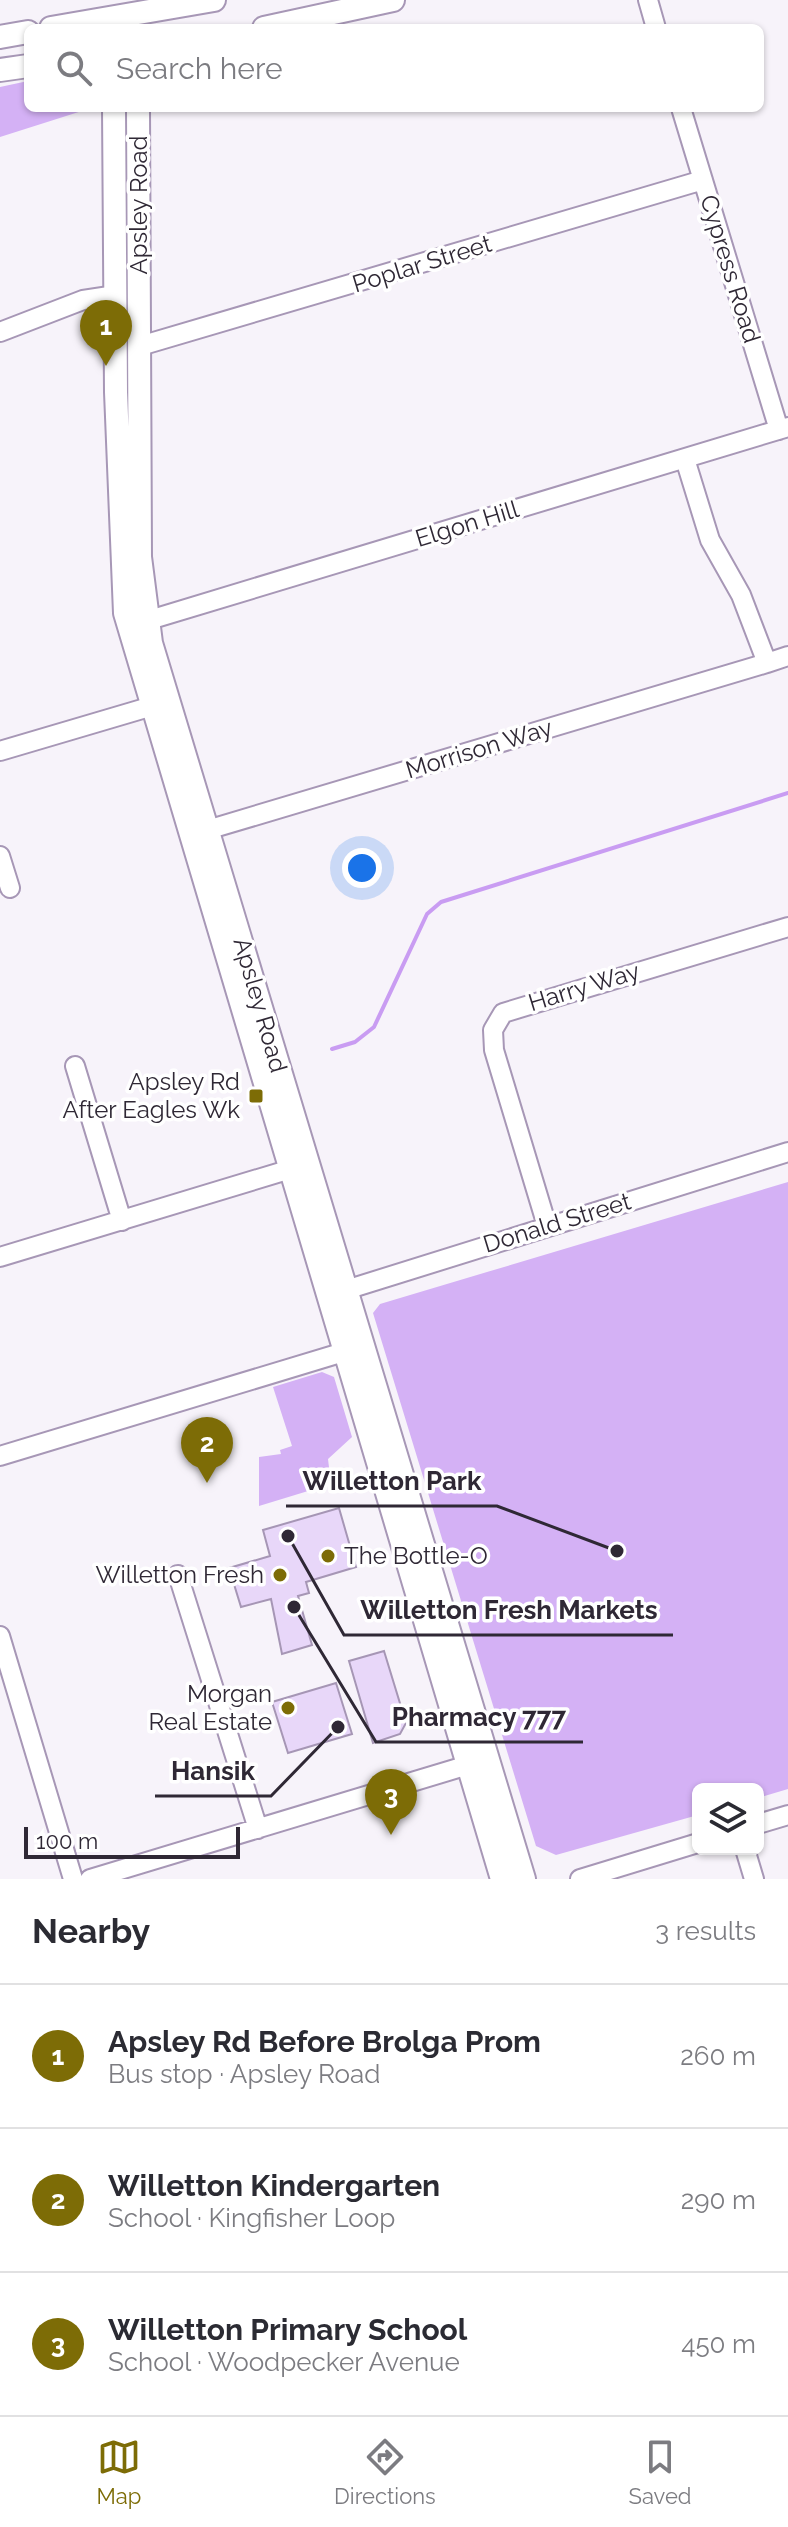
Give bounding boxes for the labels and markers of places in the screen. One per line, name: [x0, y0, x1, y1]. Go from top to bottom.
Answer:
pin: 1: [80, 300, 132, 366]
place label: Apsley Rd After Eagles Wk: [63, 1067, 240, 1124]
marker: Apsley Rd After Eagles Wk: [247, 1087, 265, 1105]
pin: 2: [181, 1417, 233, 1483]
callout: Willetton Park: [286, 1456, 497, 1506]
place label: The Bottle-O: [344, 1541, 488, 1570]
marker: The Bottle-O: [319, 1547, 337, 1565]
place label: Willetton Fresh: [95, 1560, 264, 1589]
marker: Willetton Fresh: [271, 1566, 289, 1584]
callout: Willetton Fresh Markets: [344, 1585, 673, 1635]
place label: Morgan Real Estate: [149, 1679, 272, 1736]
callout: Pharmacy 777: [376, 1692, 583, 1742]
marker: Morgan Real Estate: [279, 1699, 297, 1717]
callout: Hansik: [155, 1746, 271, 1796]
pin: 3: [365, 1769, 417, 1835]

